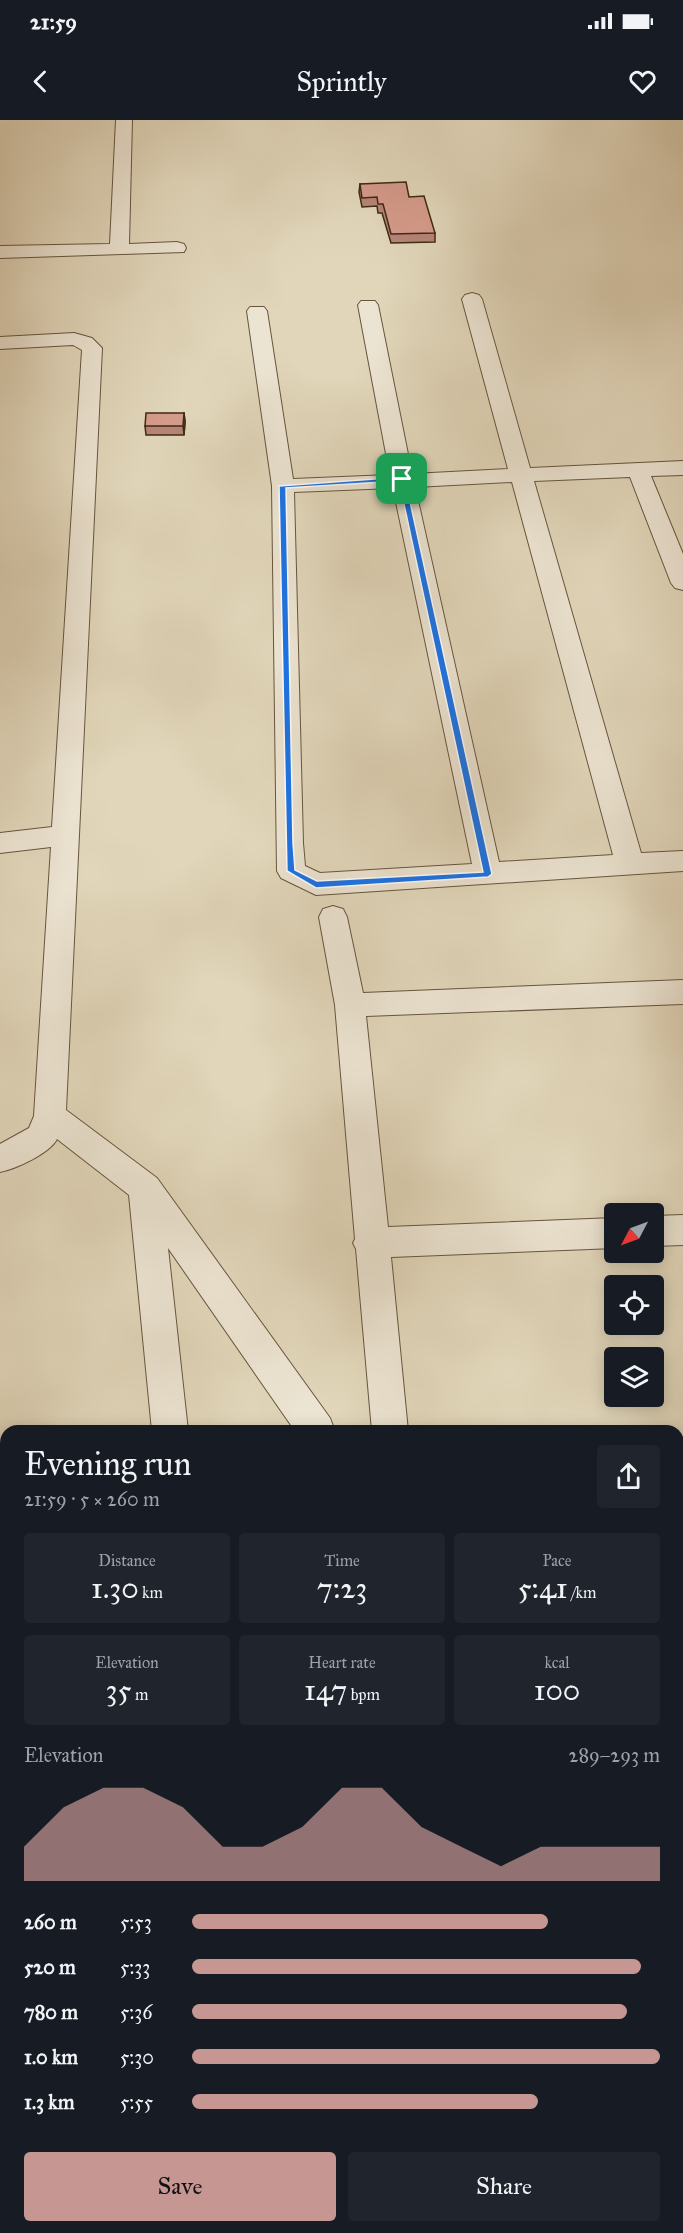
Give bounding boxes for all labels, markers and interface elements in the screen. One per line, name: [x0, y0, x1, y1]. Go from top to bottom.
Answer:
text: 21:59: [30, 8, 77, 35]
icon: back: [24, 65, 57, 98]
text: Sprintly: [296, 65, 387, 98]
icon: heart: [626, 65, 659, 98]
pin: [376, 453, 427, 504]
icon: arrive: [385, 462, 418, 495]
north arrow: [604, 1203, 664, 1263]
map controls: [604, 1203, 664, 1407]
button: locate: [604, 1275, 664, 1335]
button: layers: [604, 1347, 664, 1407]
text: Evening run: [24, 1444, 191, 1484]
button: share: [597, 1445, 660, 1508]
text: 21:59 · 5 × 260 m: [24, 1487, 160, 1511]
text: Distance: [98, 1551, 156, 1570]
text: Time: [324, 1551, 360, 1570]
text: Pace: [542, 1551, 572, 1570]
text: 1.30: [91, 1570, 139, 1606]
text: 7:23: [317, 1570, 367, 1606]
text: 5:41: [518, 1570, 568, 1606]
text: km: [139, 1583, 163, 1602]
text: /km: [568, 1583, 596, 1602]
text: Elevation: [95, 1653, 159, 1672]
text: Heart rate: [308, 1653, 376, 1672]
text: kcal: [544, 1653, 570, 1672]
text: 35: [106, 1672, 132, 1708]
text: 147: [304, 1672, 347, 1708]
text: 100: [534, 1672, 580, 1708]
text: m: [132, 1685, 148, 1704]
text: bpm: [347, 1685, 380, 1704]
text: Elevation: [24, 1743, 103, 1767]
text: 289–293 m: [569, 1743, 660, 1767]
text: 260 m: [24, 1910, 77, 1934]
text: 5:53: [120, 1910, 152, 1934]
text: 520 m: [24, 1955, 76, 1979]
text: 5:33: [120, 1955, 150, 1979]
text: 780 m: [24, 2000, 78, 2024]
text: 5:36: [120, 2000, 153, 2024]
text: 1.0 km: [24, 2045, 78, 2069]
text: 5:30: [120, 2045, 154, 2069]
text: 1.3 km: [24, 2090, 74, 2114]
text: 5:55: [120, 2090, 153, 2114]
button: Save: [24, 2152, 336, 2221]
button: Share: [348, 2152, 660, 2221]

